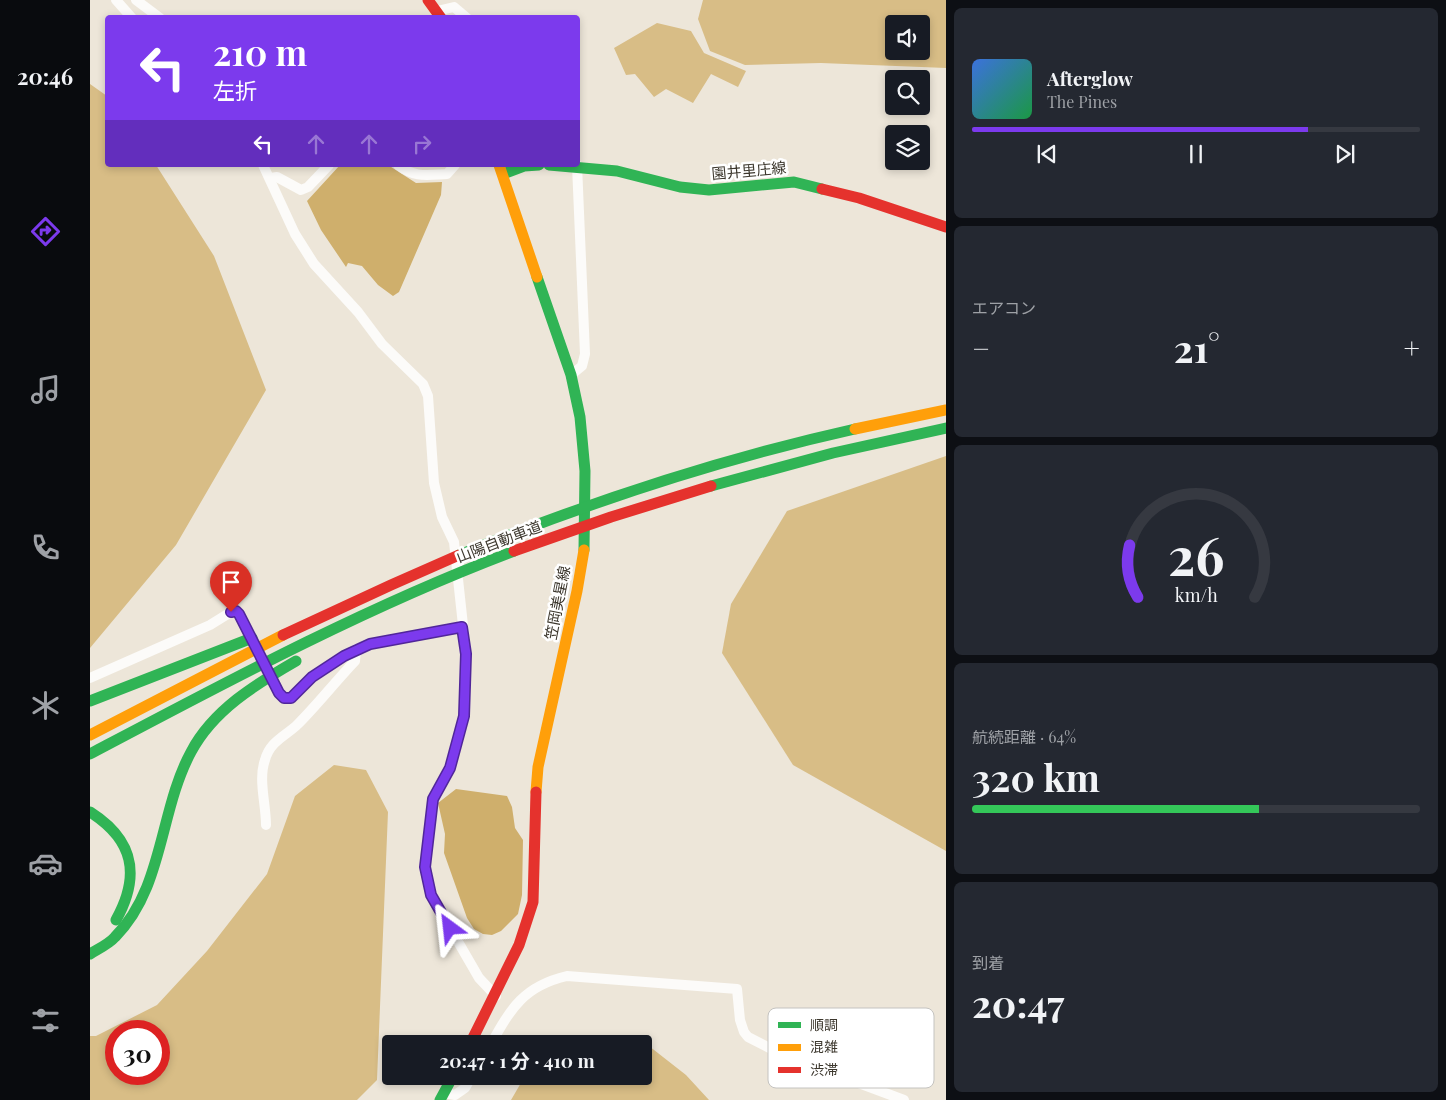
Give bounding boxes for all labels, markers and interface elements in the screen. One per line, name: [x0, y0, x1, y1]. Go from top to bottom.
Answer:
map controls: [885, 15, 930, 170]
button: sound: [885, 15, 930, 60]
text: 210 m: [213, 28, 307, 75]
icon: left: [130, 35, 195, 100]
text: 20:46: [17, 61, 73, 91]
text: Afterglow: [1047, 65, 1133, 91]
button: search: [885, 70, 930, 115]
text: 左折: [213, 75, 257, 105]
text: The Pines: [1047, 91, 1117, 112]
button: layers: [885, 125, 930, 170]
icon: left: [249, 130, 277, 158]
icon: ahead: [302, 130, 330, 158]
icon: ahead: [355, 130, 383, 158]
icon: right: [408, 130, 436, 158]
icon: previous: [1033, 140, 1061, 168]
icon: pause: [1182, 140, 1210, 168]
icon: next: [1331, 140, 1359, 168]
street label: 園井里庄線: [711, 157, 787, 183]
icon: directions: [28, 214, 63, 249]
text: エアコン: [972, 297, 1036, 318]
text: 21°: [1174, 322, 1220, 373]
text: −: [972, 329, 990, 366]
text: +: [1404, 329, 1420, 366]
icon: music: [28, 372, 63, 407]
street label: 山陽自動車道: [453, 516, 544, 567]
text: 26: [1168, 520, 1224, 589]
icon: phone: [28, 530, 63, 565]
pin: [210, 561, 252, 612]
street label: 笠岡美星線: [540, 564, 574, 642]
icon: arrive: [217, 568, 245, 596]
text: km/h: [1175, 583, 1218, 606]
icon: climate: [28, 688, 63, 723]
text: 航続距離 · 64%: [972, 726, 1076, 747]
text: 320 km: [972, 751, 1100, 802]
icon: car: [28, 846, 63, 881]
position arrow: [423, 901, 475, 953]
text: 到着: [972, 952, 1004, 973]
text: 20:47: [972, 977, 1064, 1028]
icon: filters: [28, 1003, 63, 1038]
legend: [768, 1008, 934, 1088]
text: 順調: [810, 1015, 838, 1034]
speed limit sign: 30: [105, 1020, 170, 1085]
text: 混雑: [810, 1037, 838, 1056]
text: 20:47 · 1 分 · 410 m: [439, 1047, 595, 1073]
text: 渋滞: [810, 1060, 838, 1079]

